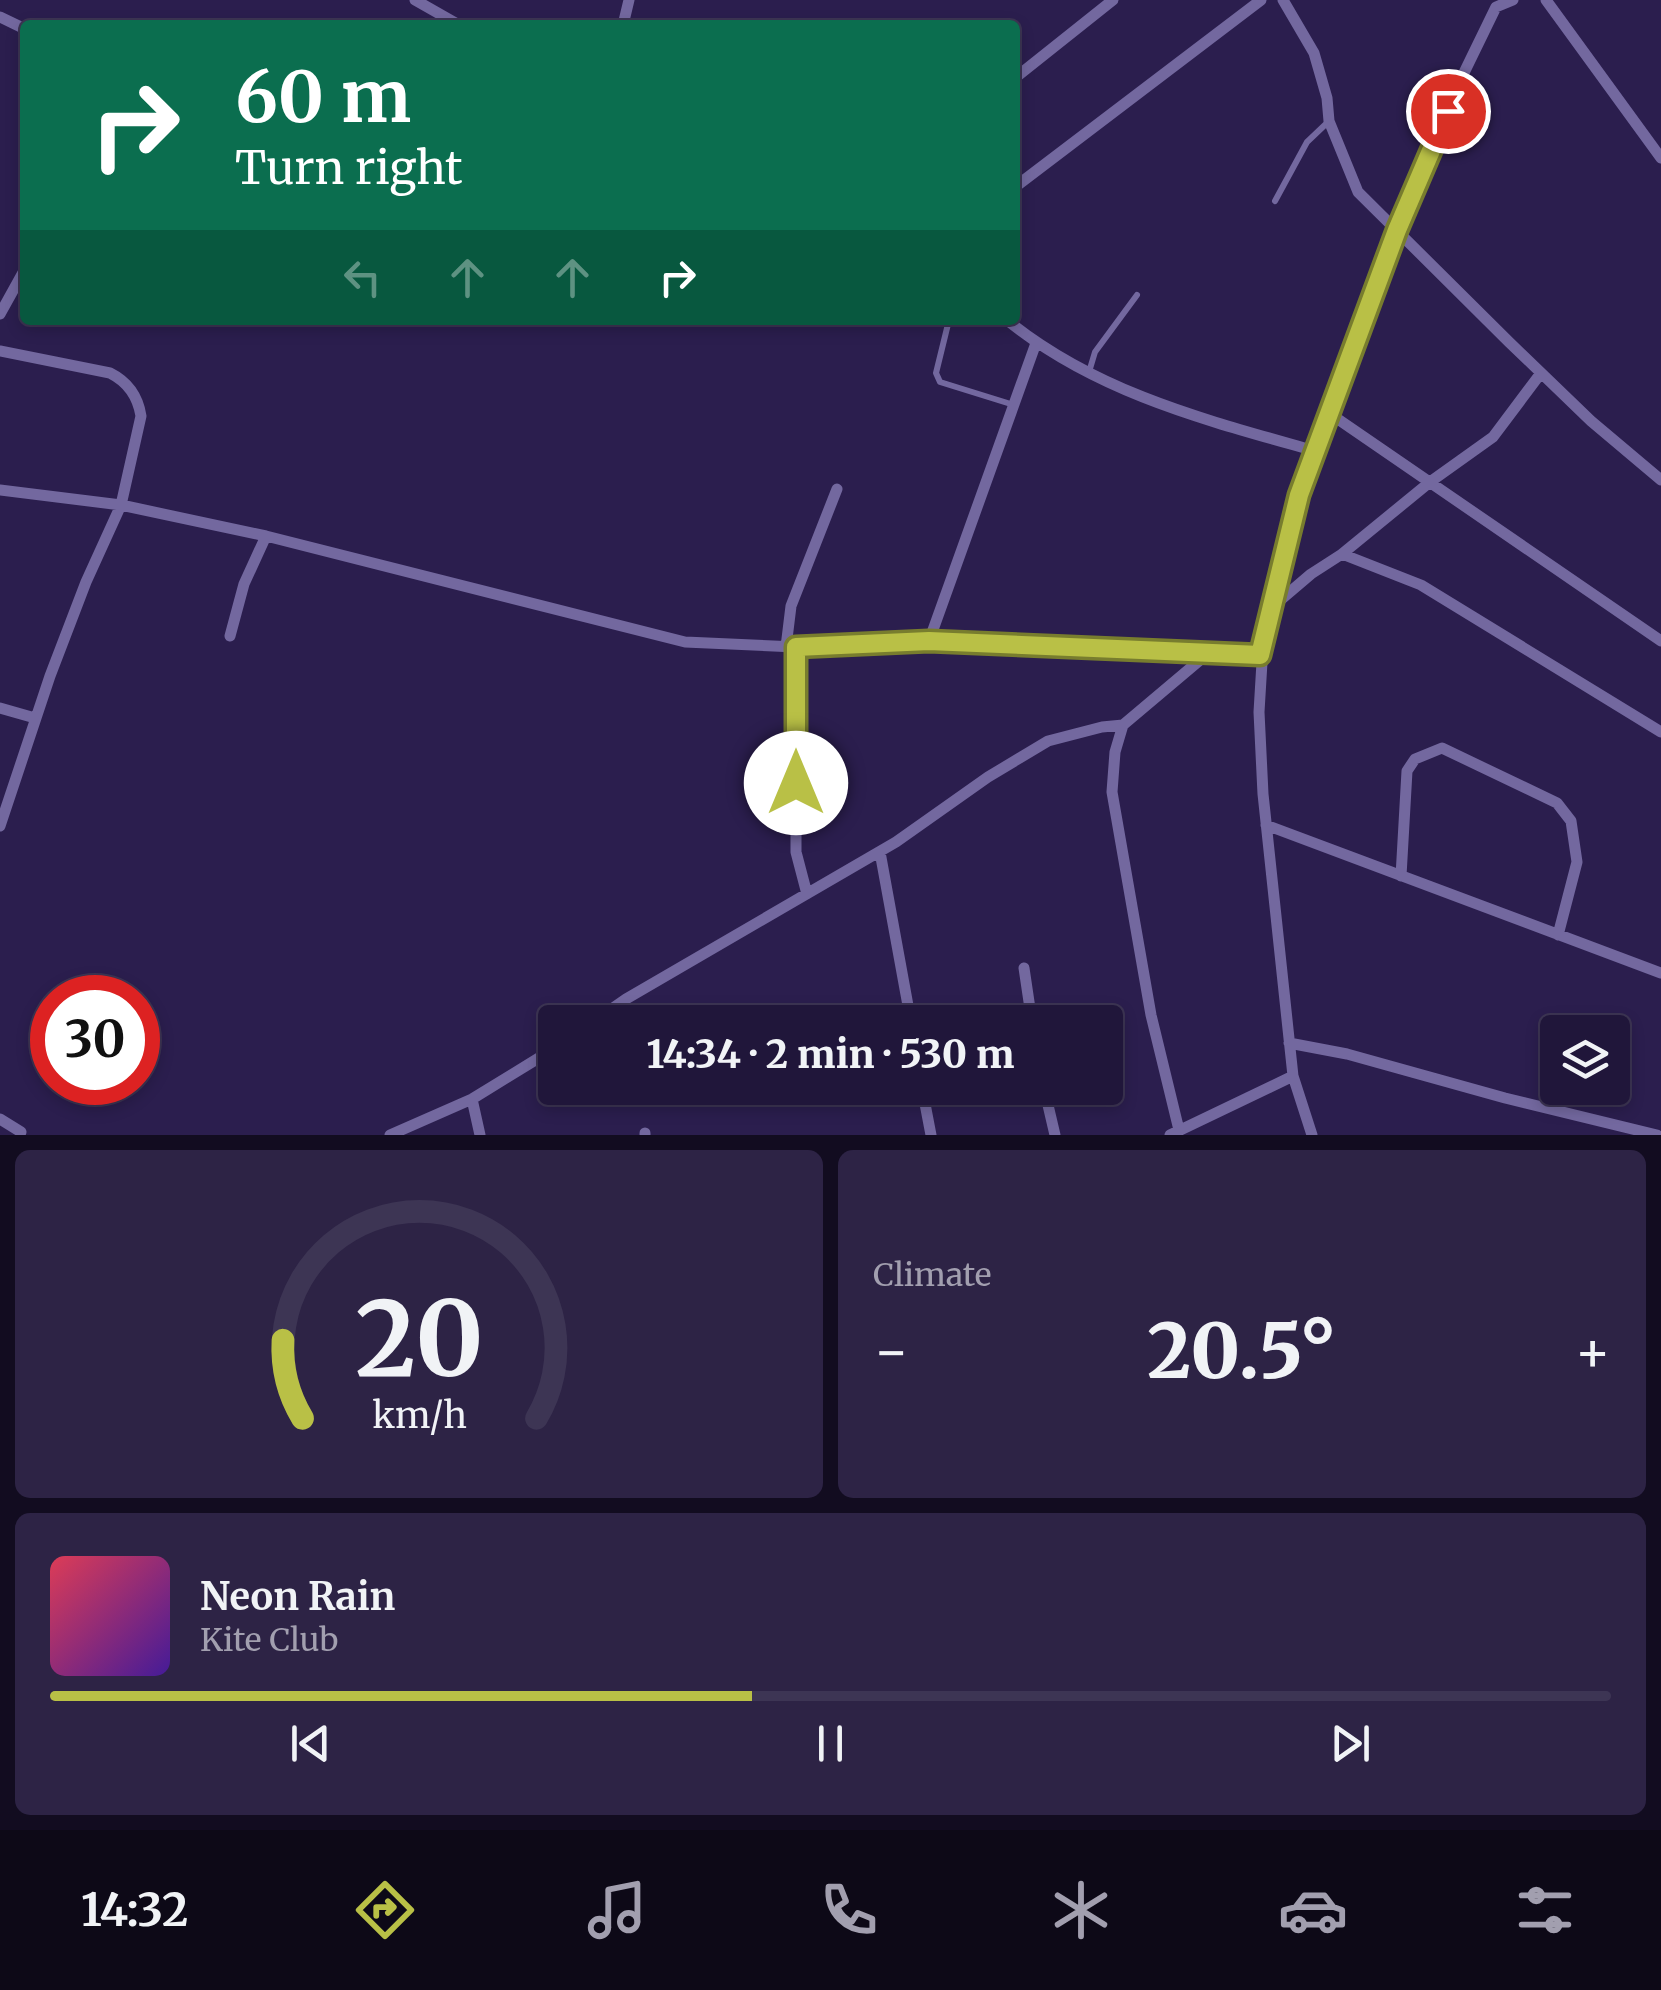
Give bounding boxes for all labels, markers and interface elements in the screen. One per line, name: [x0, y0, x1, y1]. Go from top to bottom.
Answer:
text: 60 m: [235, 53, 411, 141]
icon: right: [70, 60, 200, 190]
pin: [1406, 69, 1491, 154]
icon: arrive: [1421, 84, 1476, 139]
text: Turn right: [235, 140, 463, 196]
icon: left: [335, 250, 390, 305]
icon: ahead: [440, 250, 495, 305]
icon: ahead: [545, 250, 600, 305]
icon: right: [650, 250, 705, 305]
position arrow: [744, 731, 848, 835]
speed limit sign: 30: [30, 975, 160, 1105]
map controls: [1540, 1015, 1630, 1105]
button: layers: [1540, 1015, 1630, 1105]
text: 14:34 · 2 min · 530 m: [647, 1031, 1014, 1078]
text: Climate: [873, 1255, 991, 1295]
text: 20: [355, 1274, 483, 1404]
text: 20.5°: [1147, 1304, 1337, 1398]
text: −: [873, 1317, 910, 1386]
text: +: [1574, 1317, 1611, 1386]
text: km/h: [372, 1393, 466, 1438]
text: Neon Rain: [200, 1573, 395, 1620]
text: Kite Club: [200, 1620, 338, 1660]
icon: previous: [283, 1716, 338, 1771]
icon: pause: [803, 1716, 858, 1771]
icon: next: [1323, 1716, 1378, 1771]
icon: directions: [350, 1875, 420, 1945]
icon: music: [582, 1875, 652, 1945]
icon: phone: [814, 1875, 884, 1945]
icon: climate: [1046, 1875, 1116, 1945]
icon: car: [1278, 1875, 1348, 1945]
icon: filters: [1510, 1875, 1580, 1945]
text: 14:32: [81, 1882, 188, 1938]

